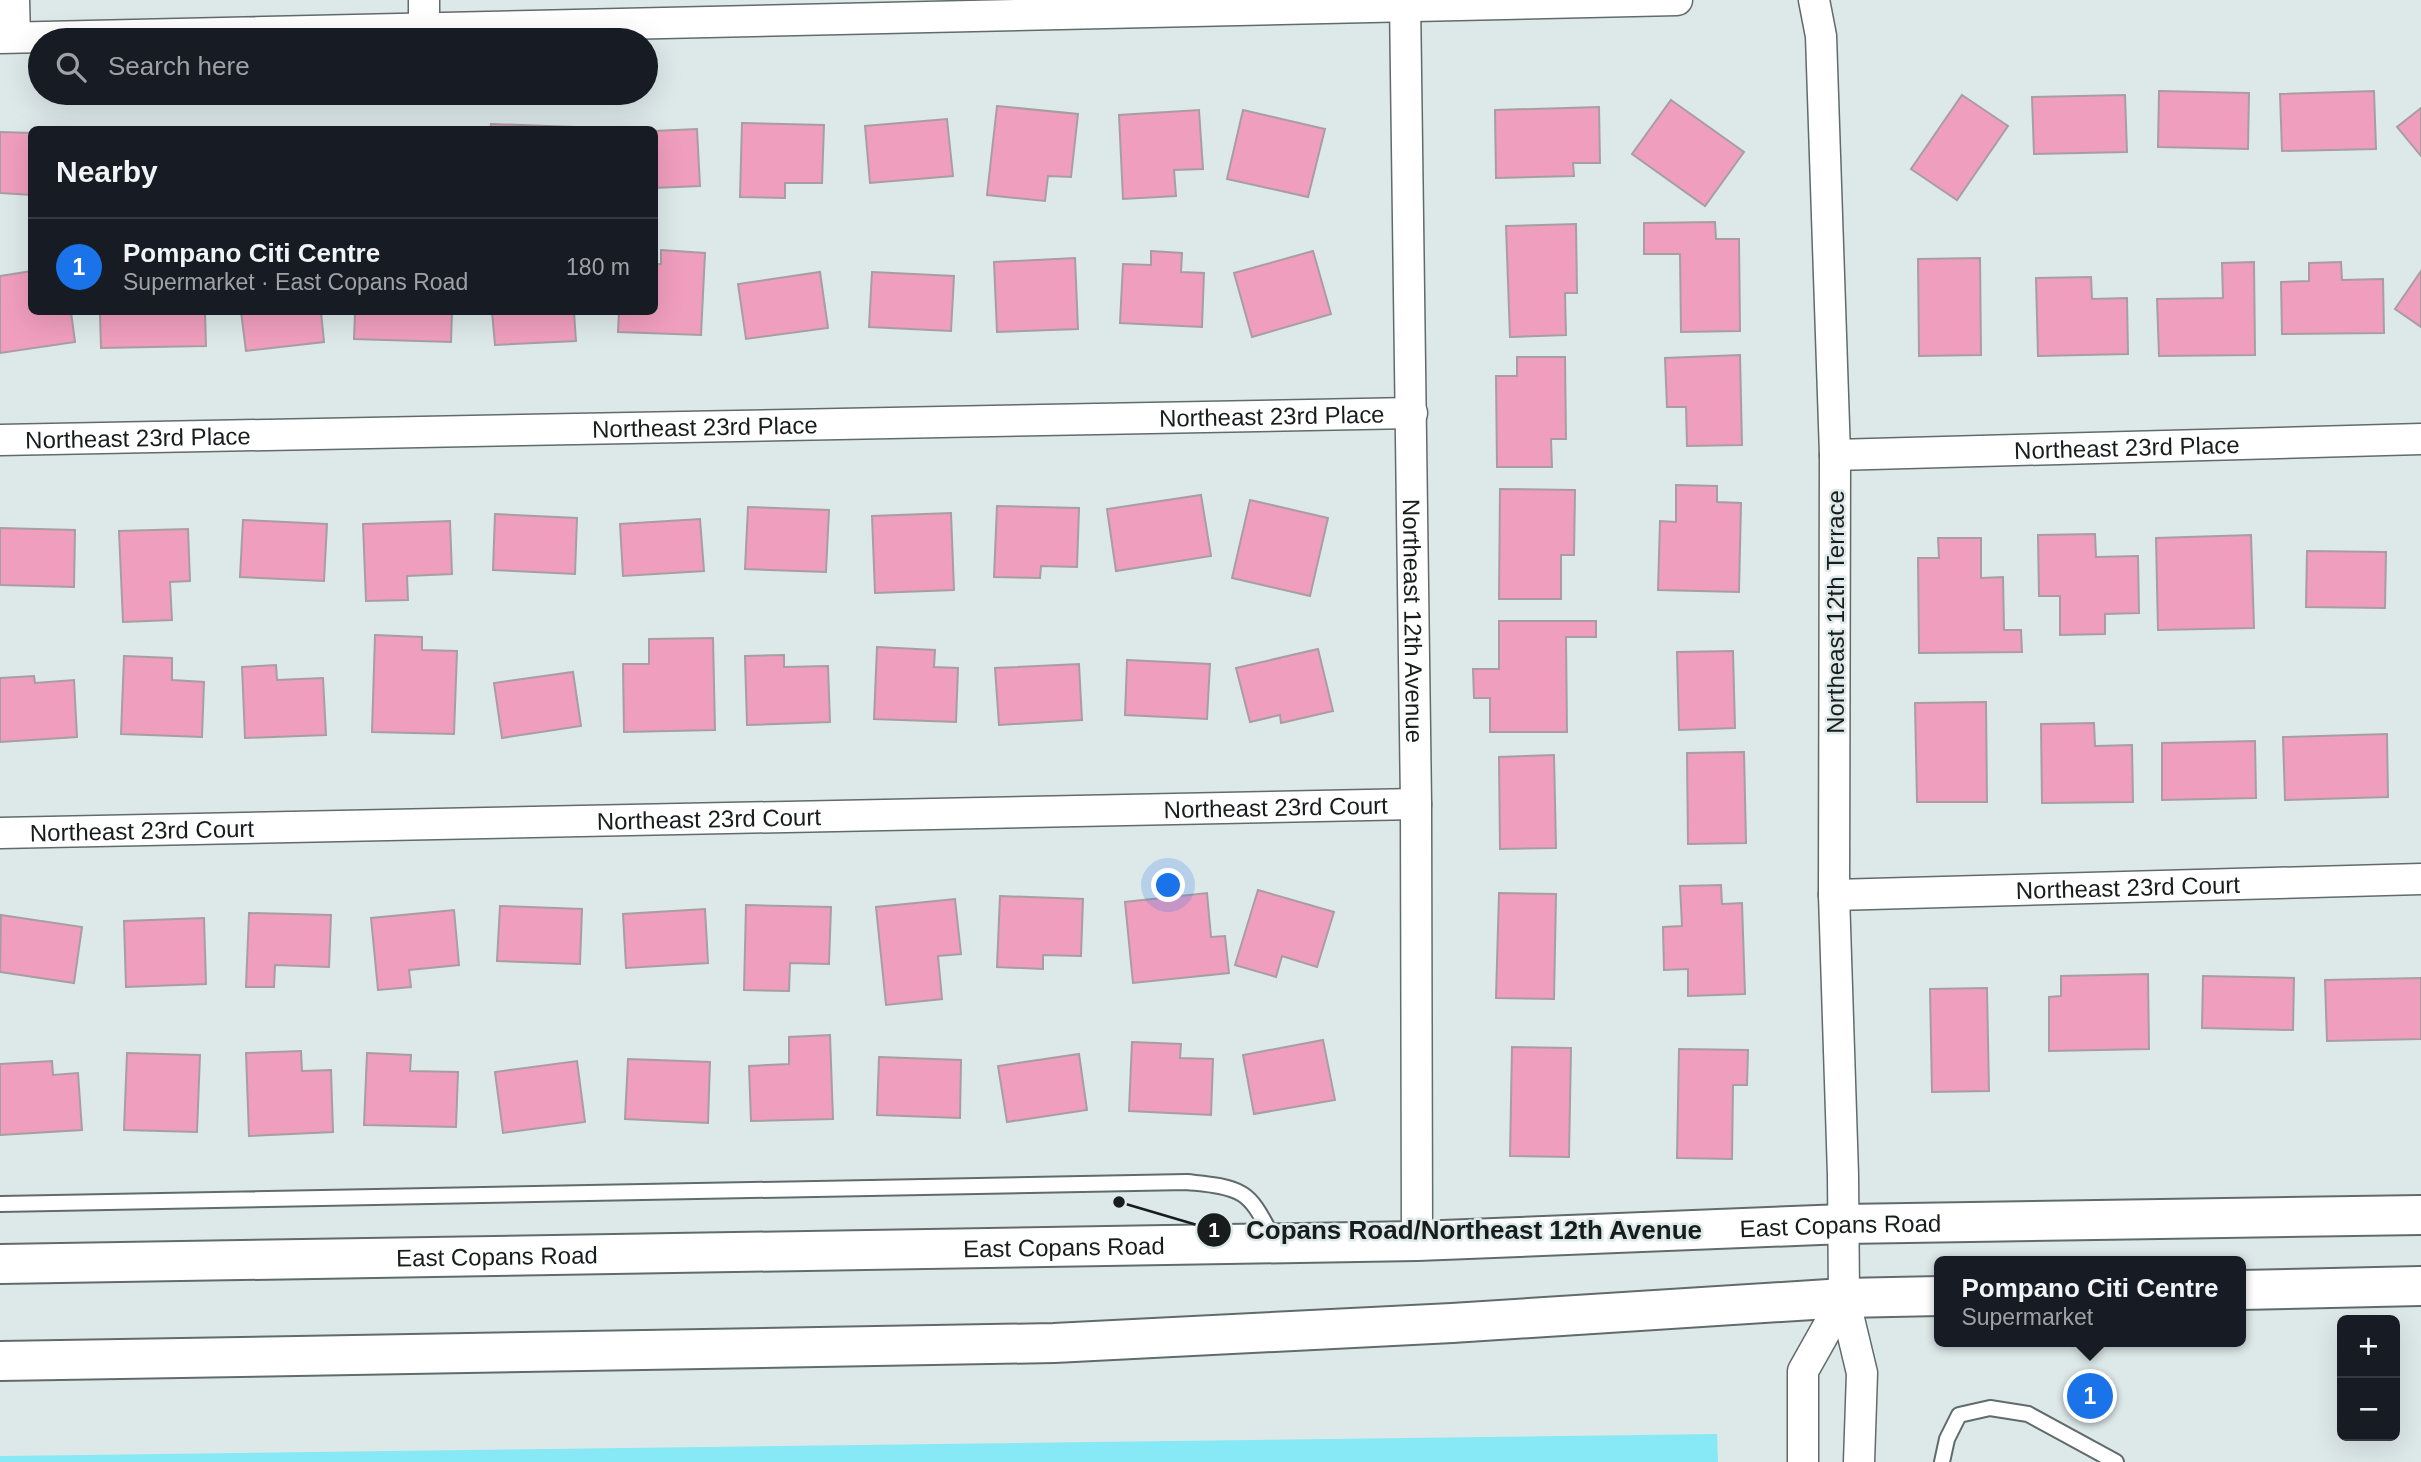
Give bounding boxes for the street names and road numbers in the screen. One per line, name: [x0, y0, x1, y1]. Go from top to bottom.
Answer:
street label: Northeast 23rd Place: [1159, 400, 1385, 431]
street label: Northeast 23rd Place: [592, 411, 818, 442]
street label: Northeast 23rd Place: [25, 422, 251, 453]
street label: Northeast 23rd Place: [2014, 430, 2240, 464]
street label: Northeast 12th Terrace: [1822, 490, 1849, 734]
street label: Northeast 12th Avenue: [1398, 499, 1429, 743]
street label: Northeast 23rd Court: [1163, 791, 1388, 823]
street label: Northeast 23rd Court: [596, 803, 822, 834]
street label: Northeast 23rd Court: [30, 814, 255, 846]
street label: Northeast 23rd Court: [2015, 870, 2241, 904]
street label: East Copans Road: [1739, 1209, 1941, 1242]
street label: East Copans Road: [963, 1232, 1165, 1262]
street label: East Copans Road: [396, 1241, 598, 1271]

